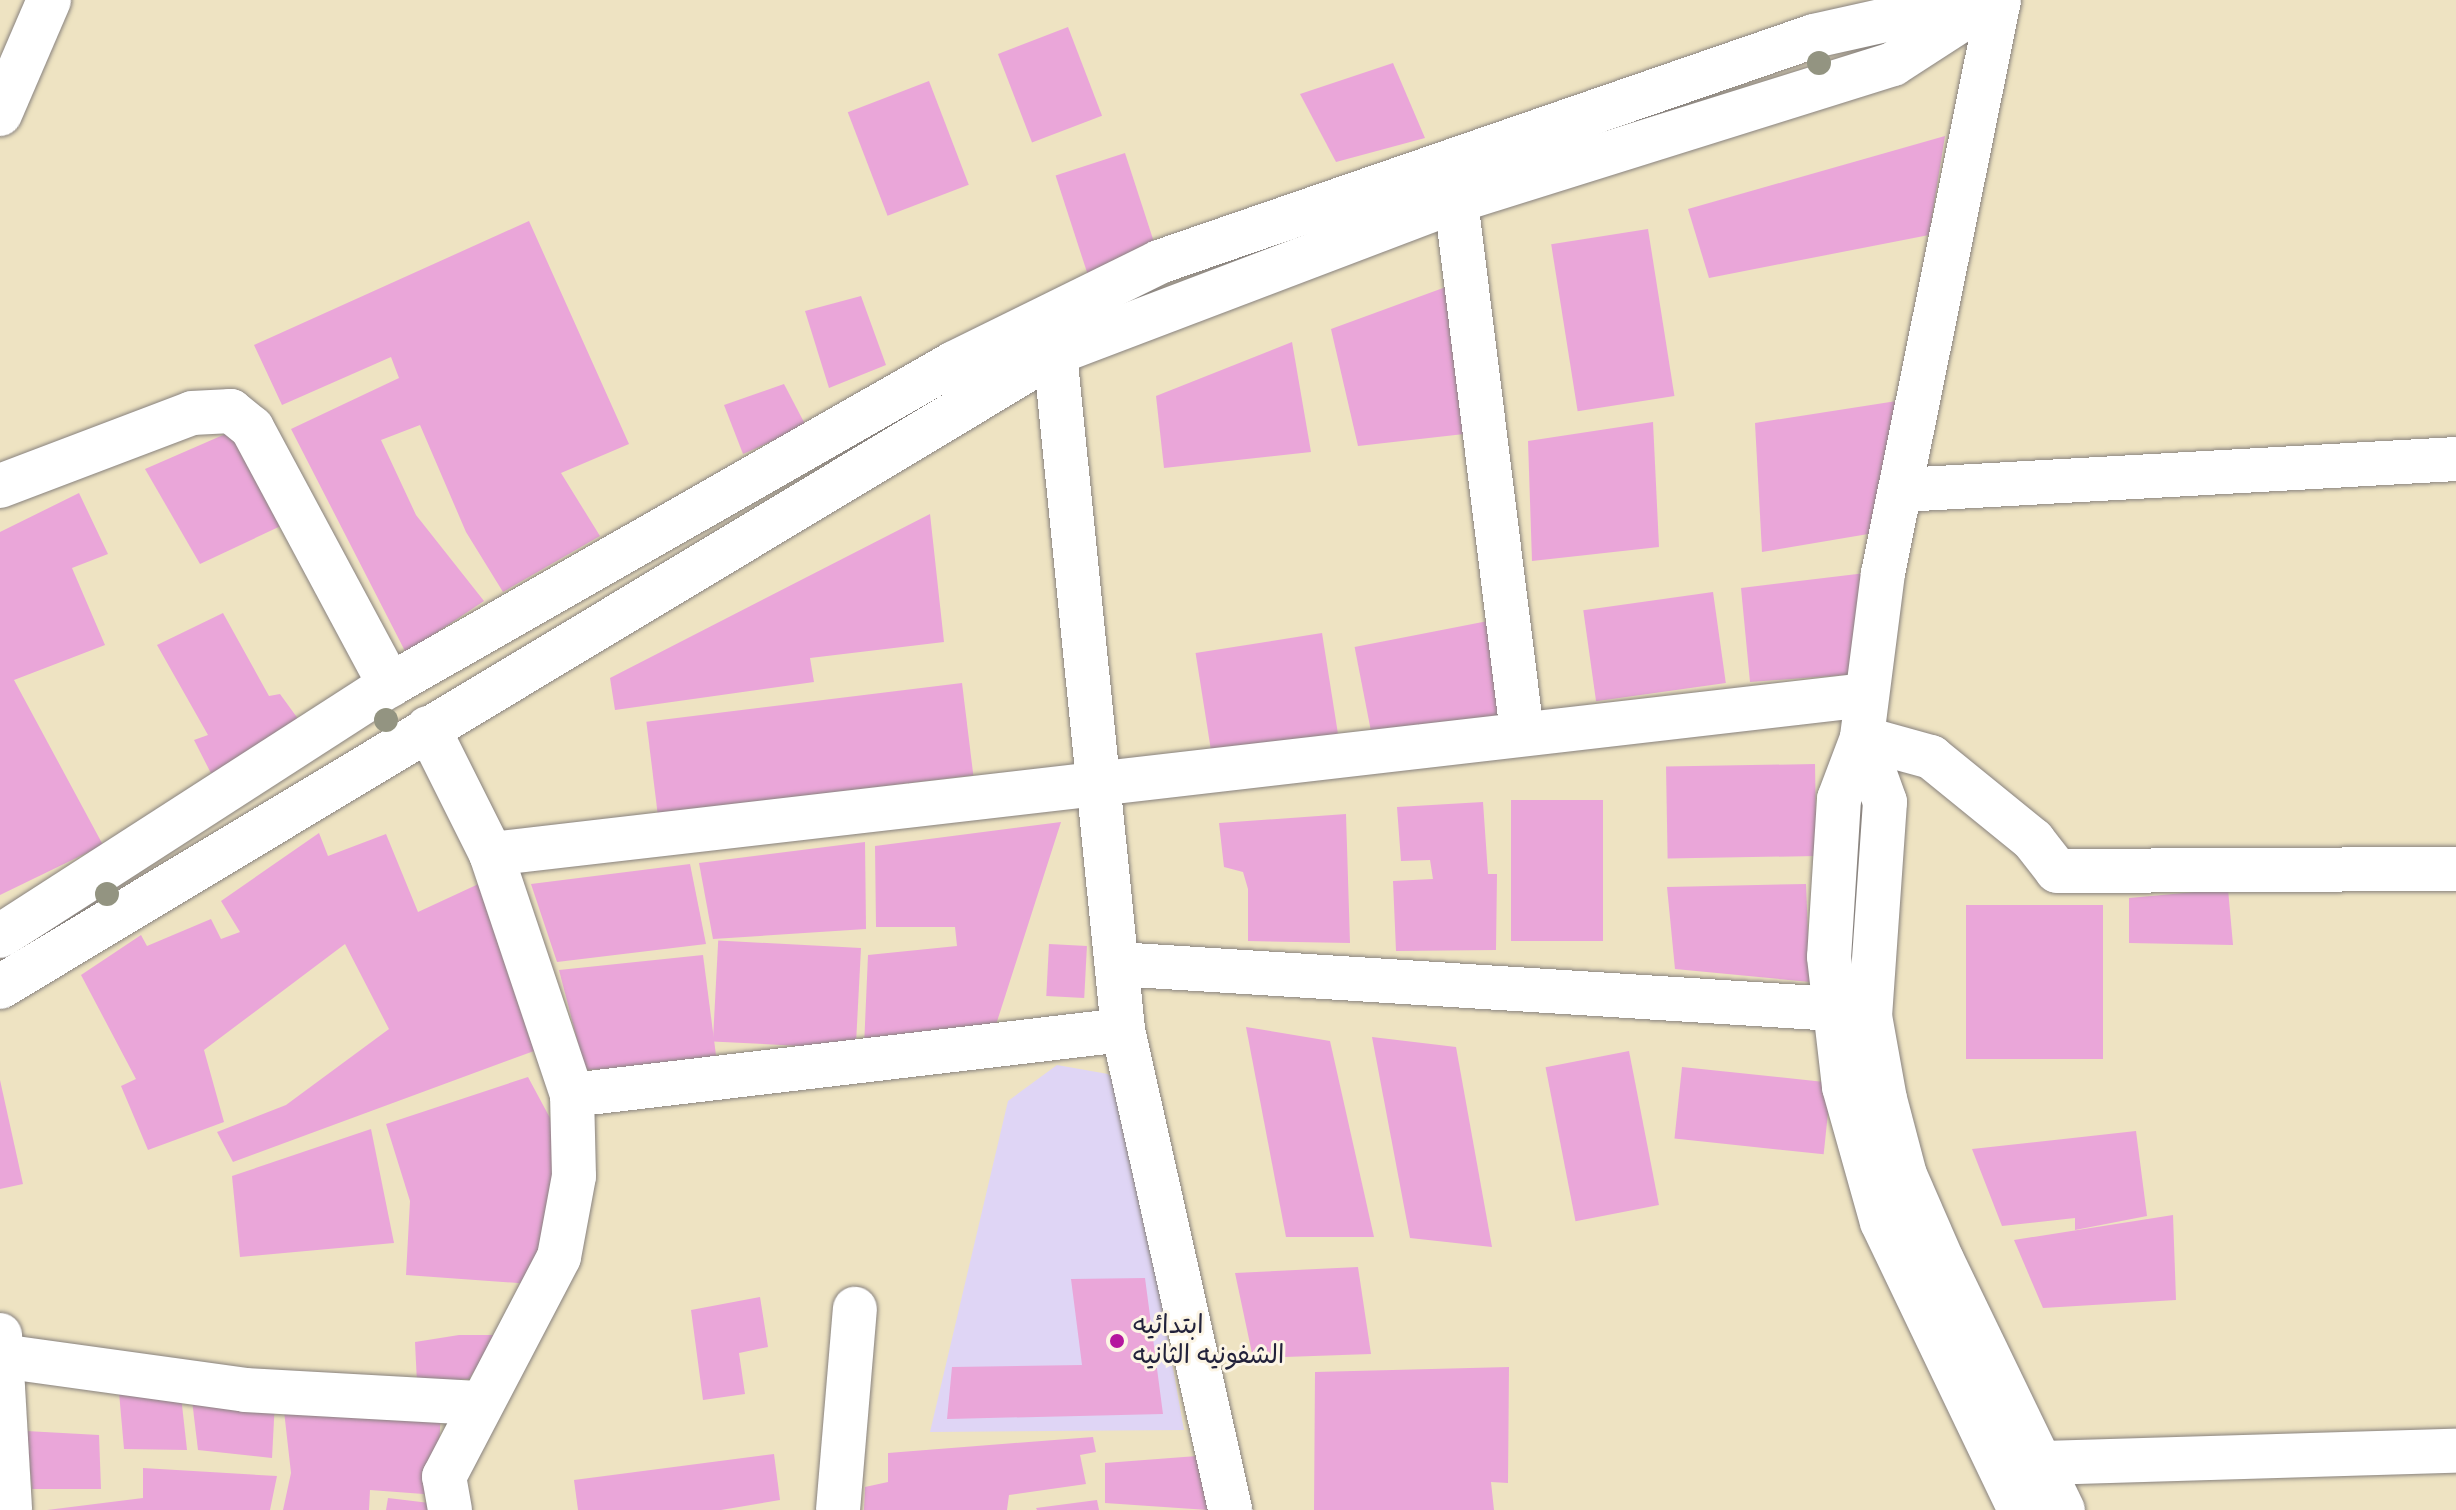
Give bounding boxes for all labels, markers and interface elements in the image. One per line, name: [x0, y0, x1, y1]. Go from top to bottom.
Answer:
place label: ابتدائيه الشفونيه الثانيه: [1133, 1310, 1284, 1372]
marker: ابتدائيه الشفونيه الثانيه: [1108, 1332, 1126, 1350]

